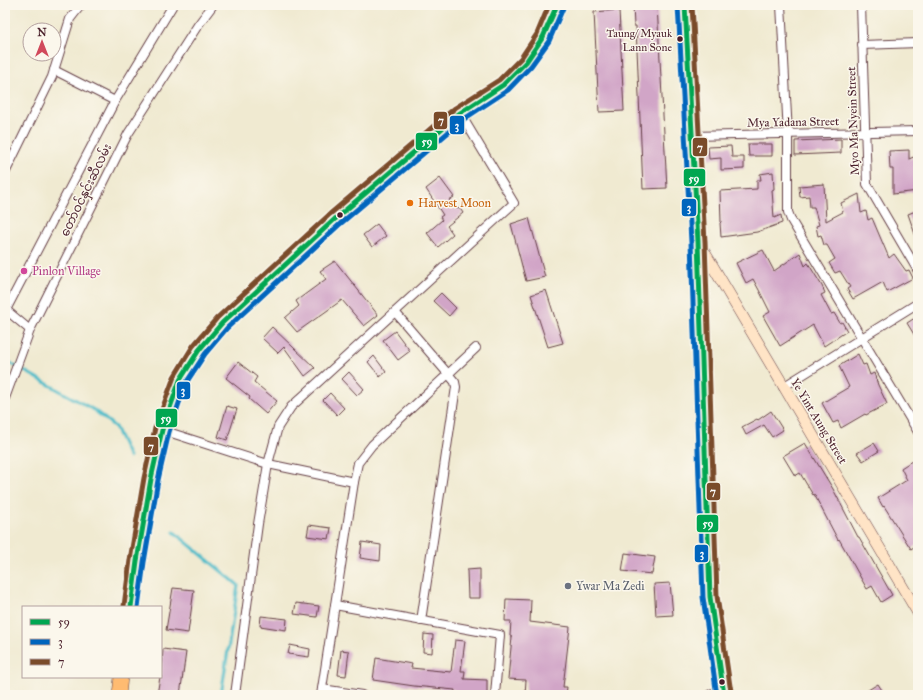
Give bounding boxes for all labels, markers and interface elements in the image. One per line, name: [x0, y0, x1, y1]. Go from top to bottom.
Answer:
north arrow: [22, 22, 62, 62]
text: N: [37, 26, 47, 39]
place label: Taung/ Myauk Lann Sone: [606, 27, 673, 54]
marker: Taung/ Myauk Lann Sone: [675, 34, 685, 44]
street label: Myo Ma Nyein Street: [844, 66, 862, 176]
line badge: 7: [433, 111, 448, 130]
text: 7: [438, 114, 444, 127]
street label: Mya Yadana Street: [747, 114, 840, 130]
line badge: 3: [449, 115, 465, 135]
text: 3: [455, 119, 459, 133]
line badge: 59: [415, 132, 438, 151]
text: 59: [421, 135, 433, 149]
line badge: 7: [692, 137, 708, 157]
street label: တော်ဝင်နှင်းဆီလမ်း: [56, 141, 117, 240]
text: 7: [697, 141, 703, 154]
line badge: 59: [683, 168, 706, 187]
text: 59: [688, 172, 700, 186]
place label: Harvest Moon: [418, 196, 491, 210]
marker: Harvest Moon: [405, 198, 415, 208]
line badge: 3: [681, 198, 697, 217]
text: 3: [687, 201, 691, 215]
unlabelled marker: [335, 210, 345, 220]
place label: Pinlon Village: [32, 264, 101, 279]
marker: Pinlon Village: [19, 266, 29, 276]
street label: Ye Yint Aung Street: [787, 376, 850, 468]
line badge: 3: [176, 381, 191, 400]
text: 3: [181, 384, 185, 398]
line badge: 59: [155, 408, 178, 428]
text: 59: [160, 412, 172, 426]
line badge: 7: [143, 436, 159, 456]
text: 7: [148, 440, 154, 453]
line badge: 7: [706, 482, 721, 501]
text: 7: [710, 485, 716, 498]
line badge: 59: [696, 514, 719, 533]
text: 59: [702, 517, 714, 531]
line badge: 3: [694, 544, 709, 563]
text: 3: [700, 547, 704, 561]
place label: Ywar Ma Zedi: [576, 579, 645, 593]
marker: Ywar Ma Zedi: [563, 581, 573, 591]
legend: [22, 606, 162, 678]
text: 59: [58, 615, 70, 629]
text: 3: [58, 635, 63, 649]
text: 7: [58, 655, 64, 669]
unlabelled marker: [717, 677, 727, 687]

